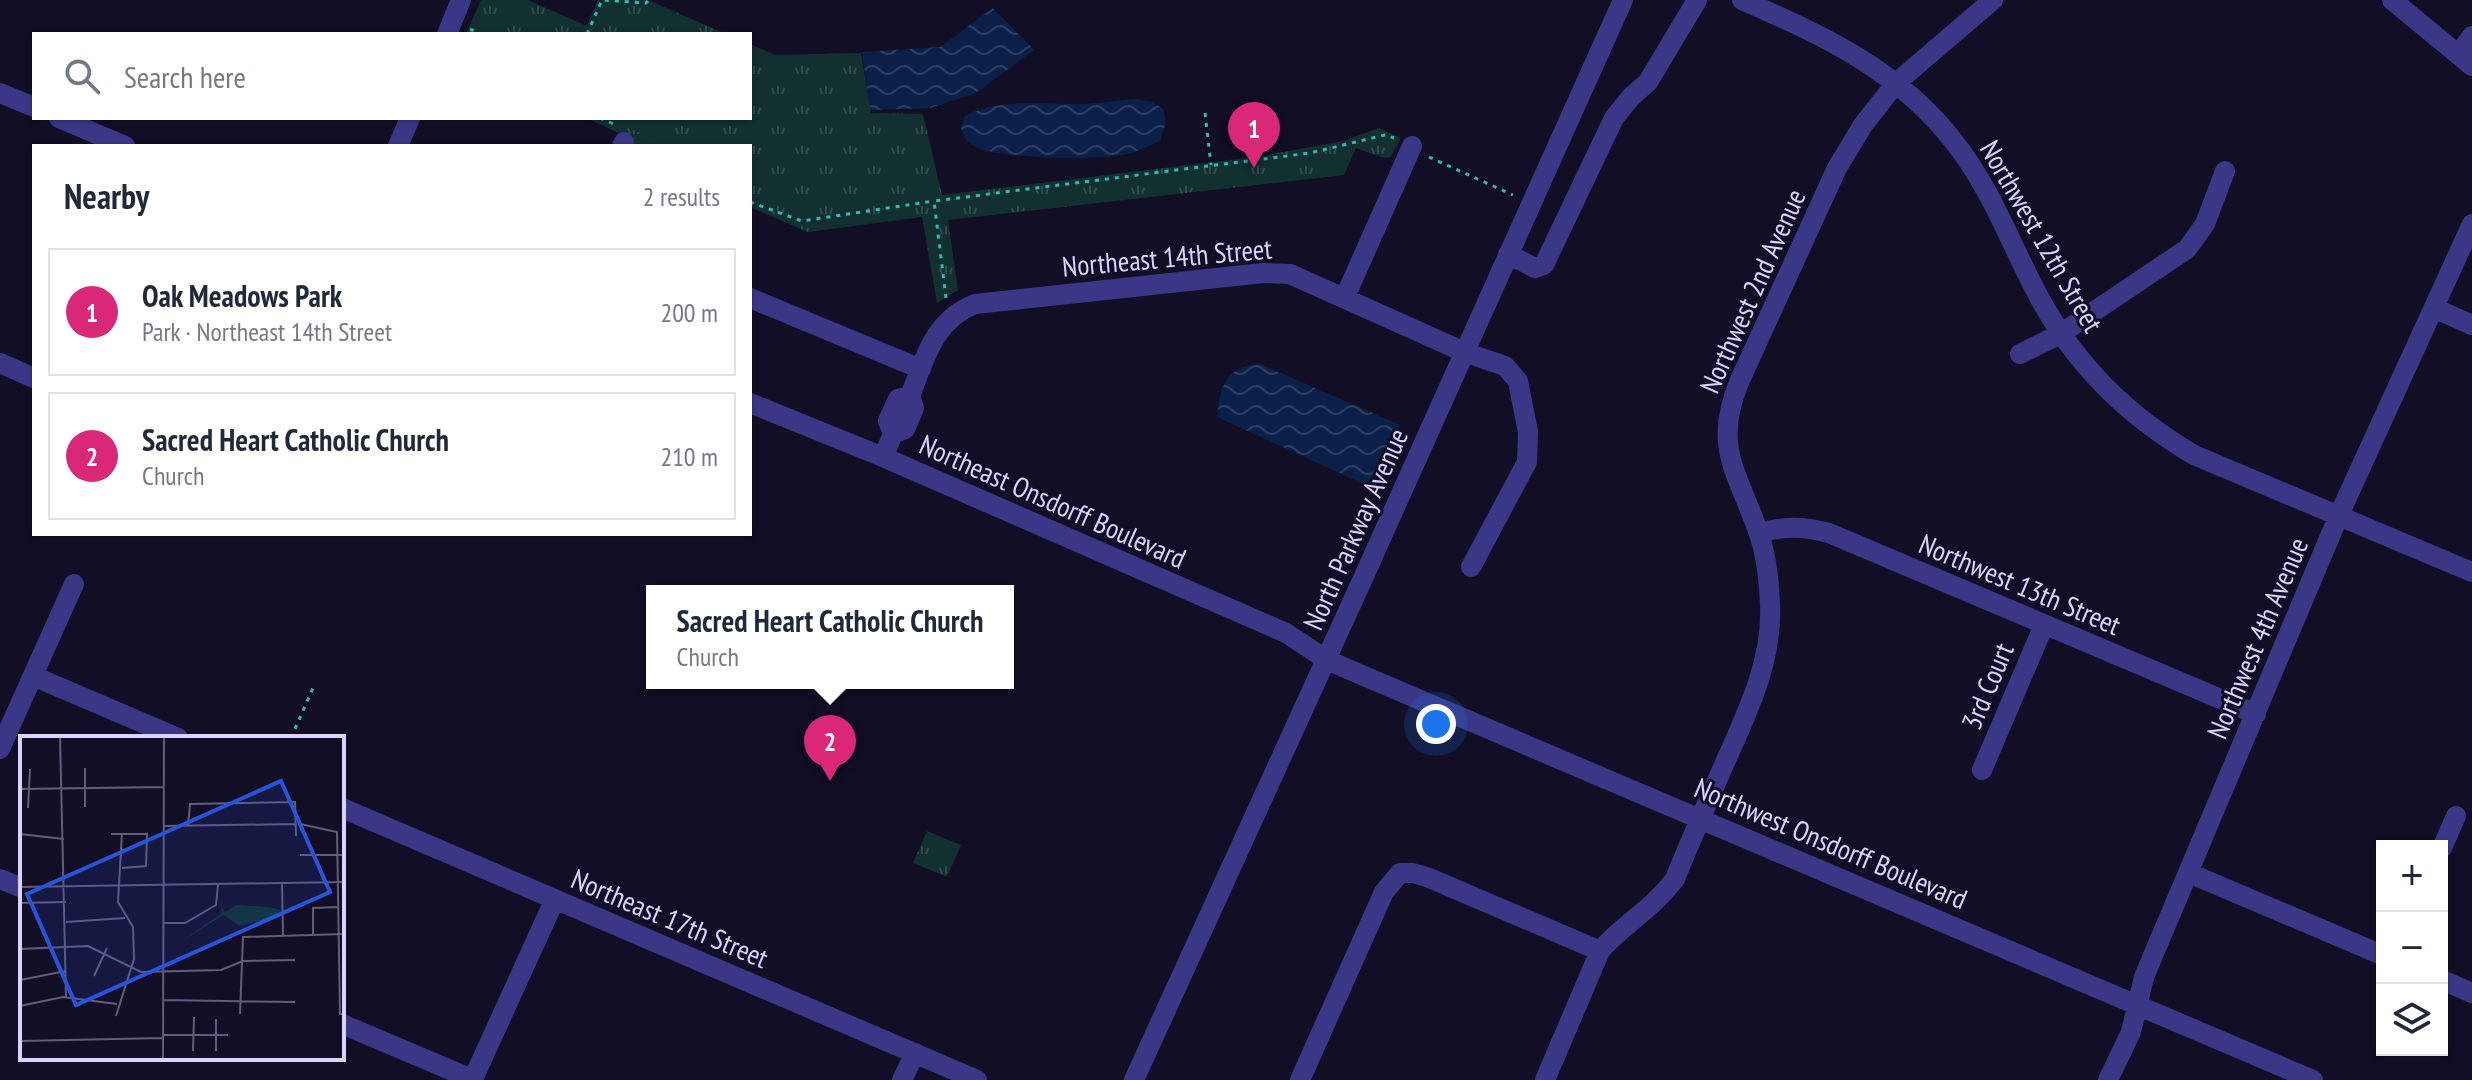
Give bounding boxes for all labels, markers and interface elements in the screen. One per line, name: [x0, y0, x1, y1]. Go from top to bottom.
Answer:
search box: [32, 32, 752, 120]
icon: search: [60, 54, 104, 98]
text: Search here: [124, 57, 246, 96]
pin: 1: [1228, 102, 1280, 168]
street label: Northwest 12th Street: [1972, 133, 2112, 339]
text: Nearby: [64, 174, 149, 218]
text: 2 results: [643, 180, 720, 213]
street label: Northwest 2nd Avenue: [1690, 183, 1814, 399]
street label: Northeast 14th Street: [1061, 229, 1274, 285]
text: Oak Meadows Park: [142, 276, 342, 315]
text: 1: [86, 296, 98, 329]
text: 200 m: [660, 296, 718, 329]
text: Park · Northeast 14th Street: [142, 315, 392, 348]
text: Sacred Heart Catholic Church: [142, 420, 449, 459]
street label: North Parkway Avenue: [1294, 423, 1416, 635]
street label: Northeast Onsdorff Boulevard: [914, 426, 1192, 576]
text: 2: [86, 440, 98, 473]
text: 210 m: [660, 440, 718, 473]
text: Church: [142, 459, 204, 492]
street label: Northwest 13th Street: [1914, 525, 2127, 643]
street label: Northwest 4th Avenue: [2198, 532, 2316, 744]
popup: [646, 585, 1014, 689]
text: Sacred Heart Catholic Church: [677, 601, 983, 640]
street label: 3rd Court: [1952, 637, 2022, 735]
text: Church: [677, 640, 739, 673]
your location: [1416, 704, 1456, 744]
pin: 2: [804, 715, 856, 781]
inset map: [20, 736, 344, 1060]
street label: Northwest Onsdorff Boulevard: [1689, 769, 1973, 917]
map controls: [2376, 840, 2448, 1056]
button: +: [2376, 840, 2448, 912]
street label: Northeast 17th Street: [566, 860, 774, 976]
button: −: [2376, 912, 2448, 984]
button: layers: [2376, 984, 2448, 1056]

